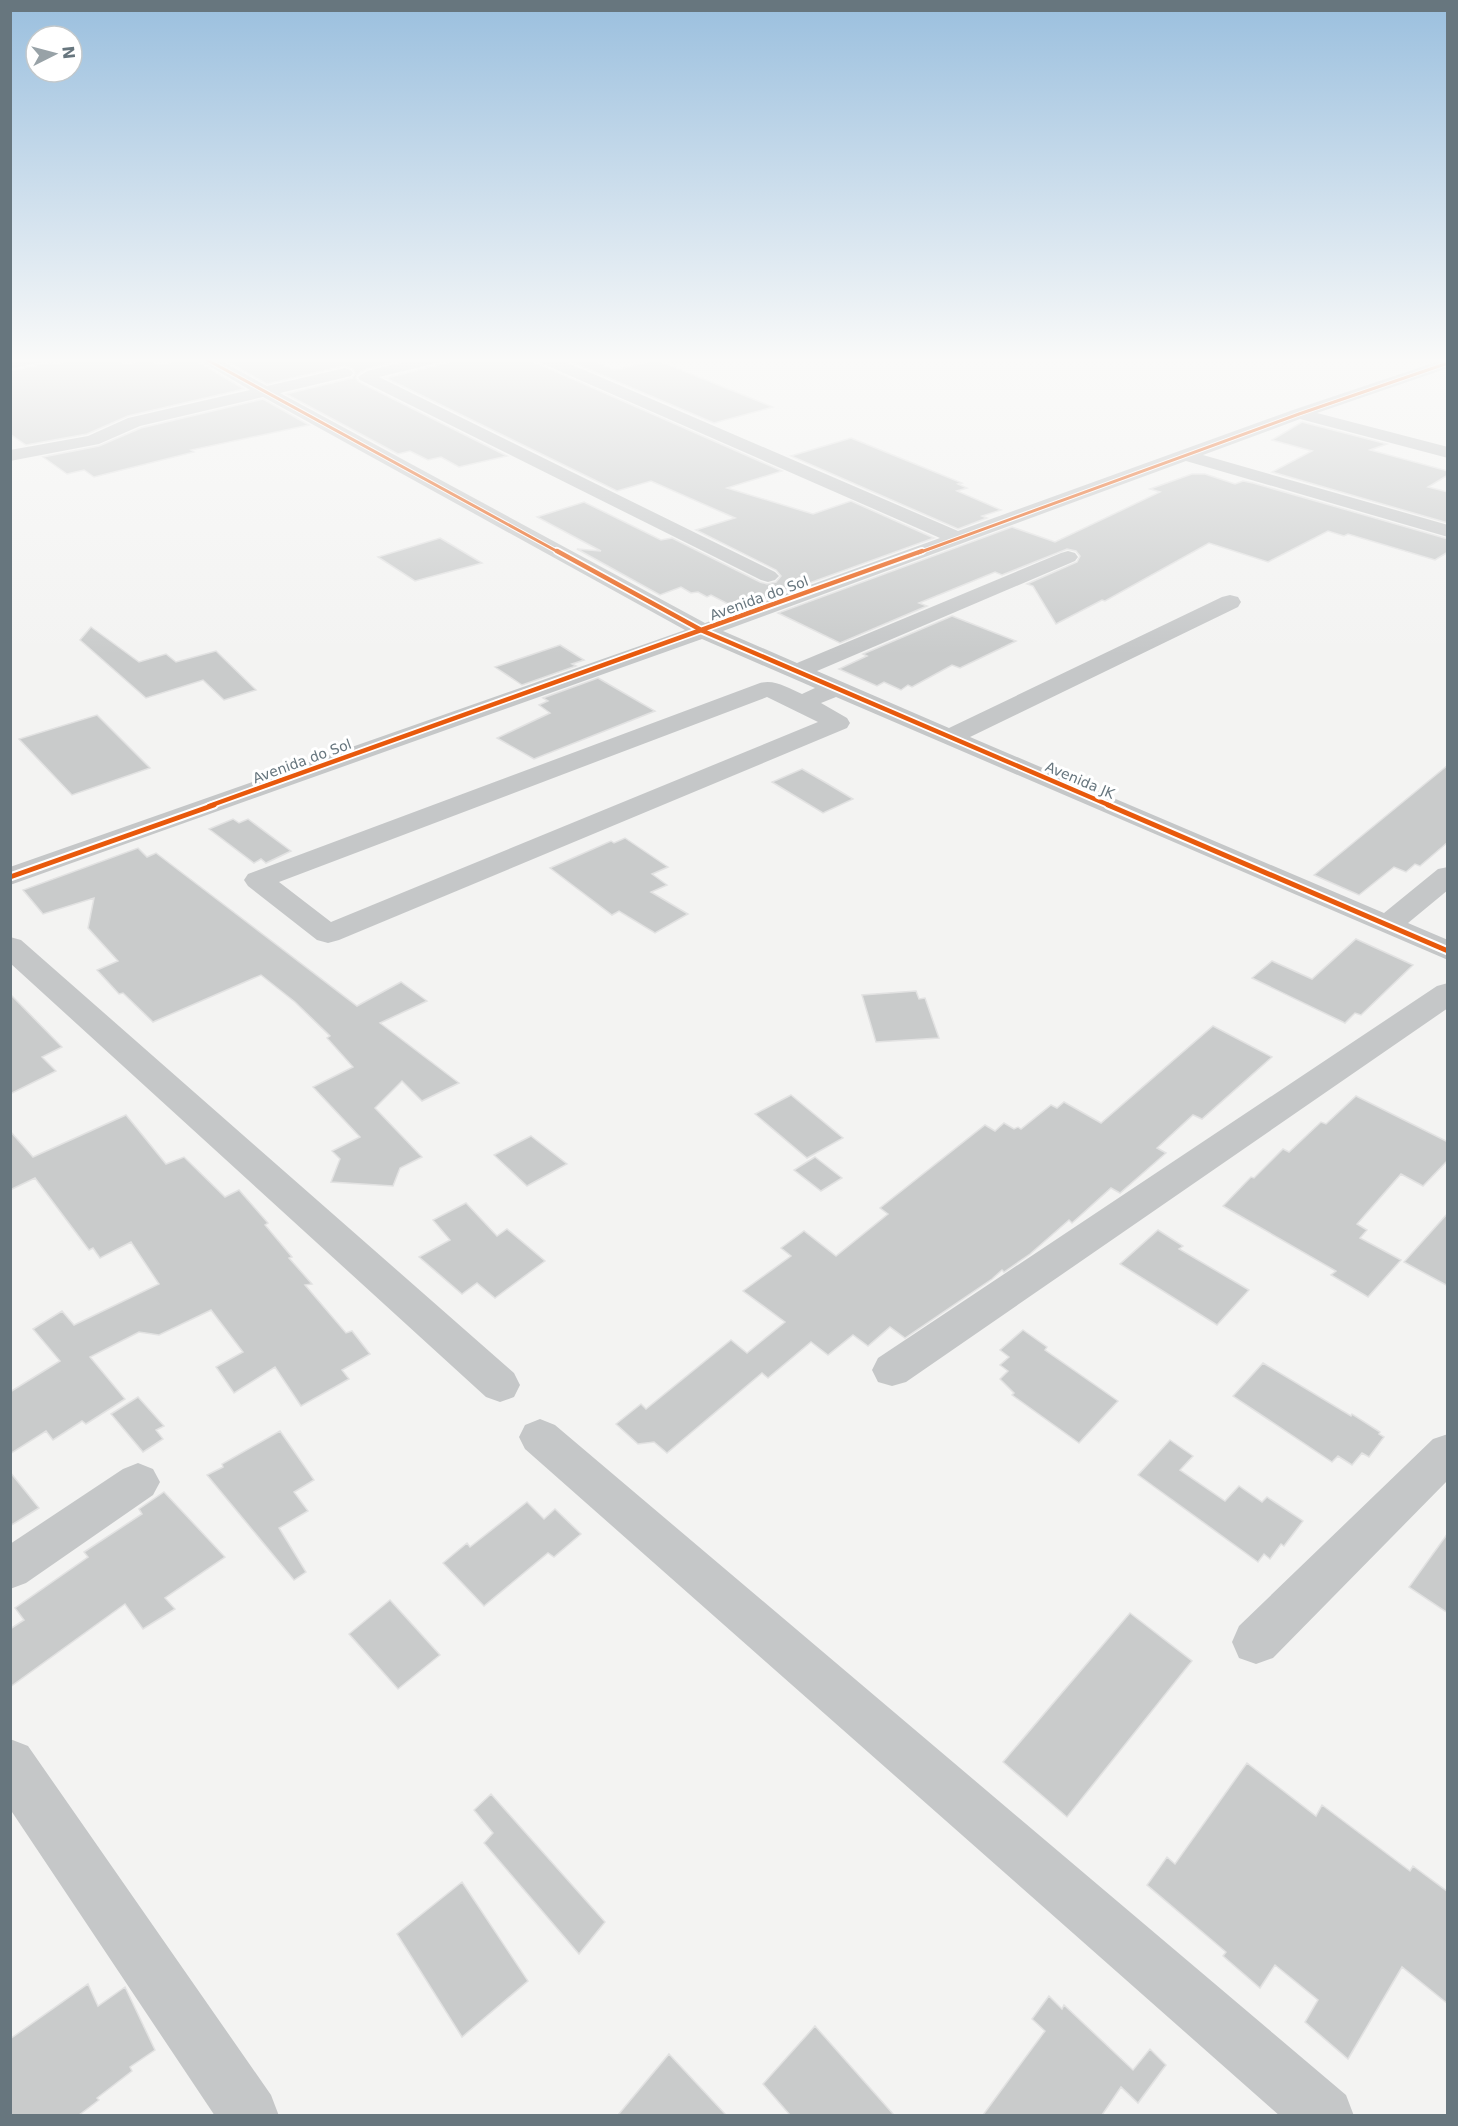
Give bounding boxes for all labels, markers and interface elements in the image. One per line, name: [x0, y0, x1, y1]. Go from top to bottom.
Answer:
north arrow: [24, 24, 84, 84]
text: N: [58, 45, 79, 60]
street label: Avenida do Sol: [708, 573, 810, 623]
street label: Avenida do Sol: [251, 736, 353, 786]
street label: Avenida JK: [1043, 758, 1118, 802]

